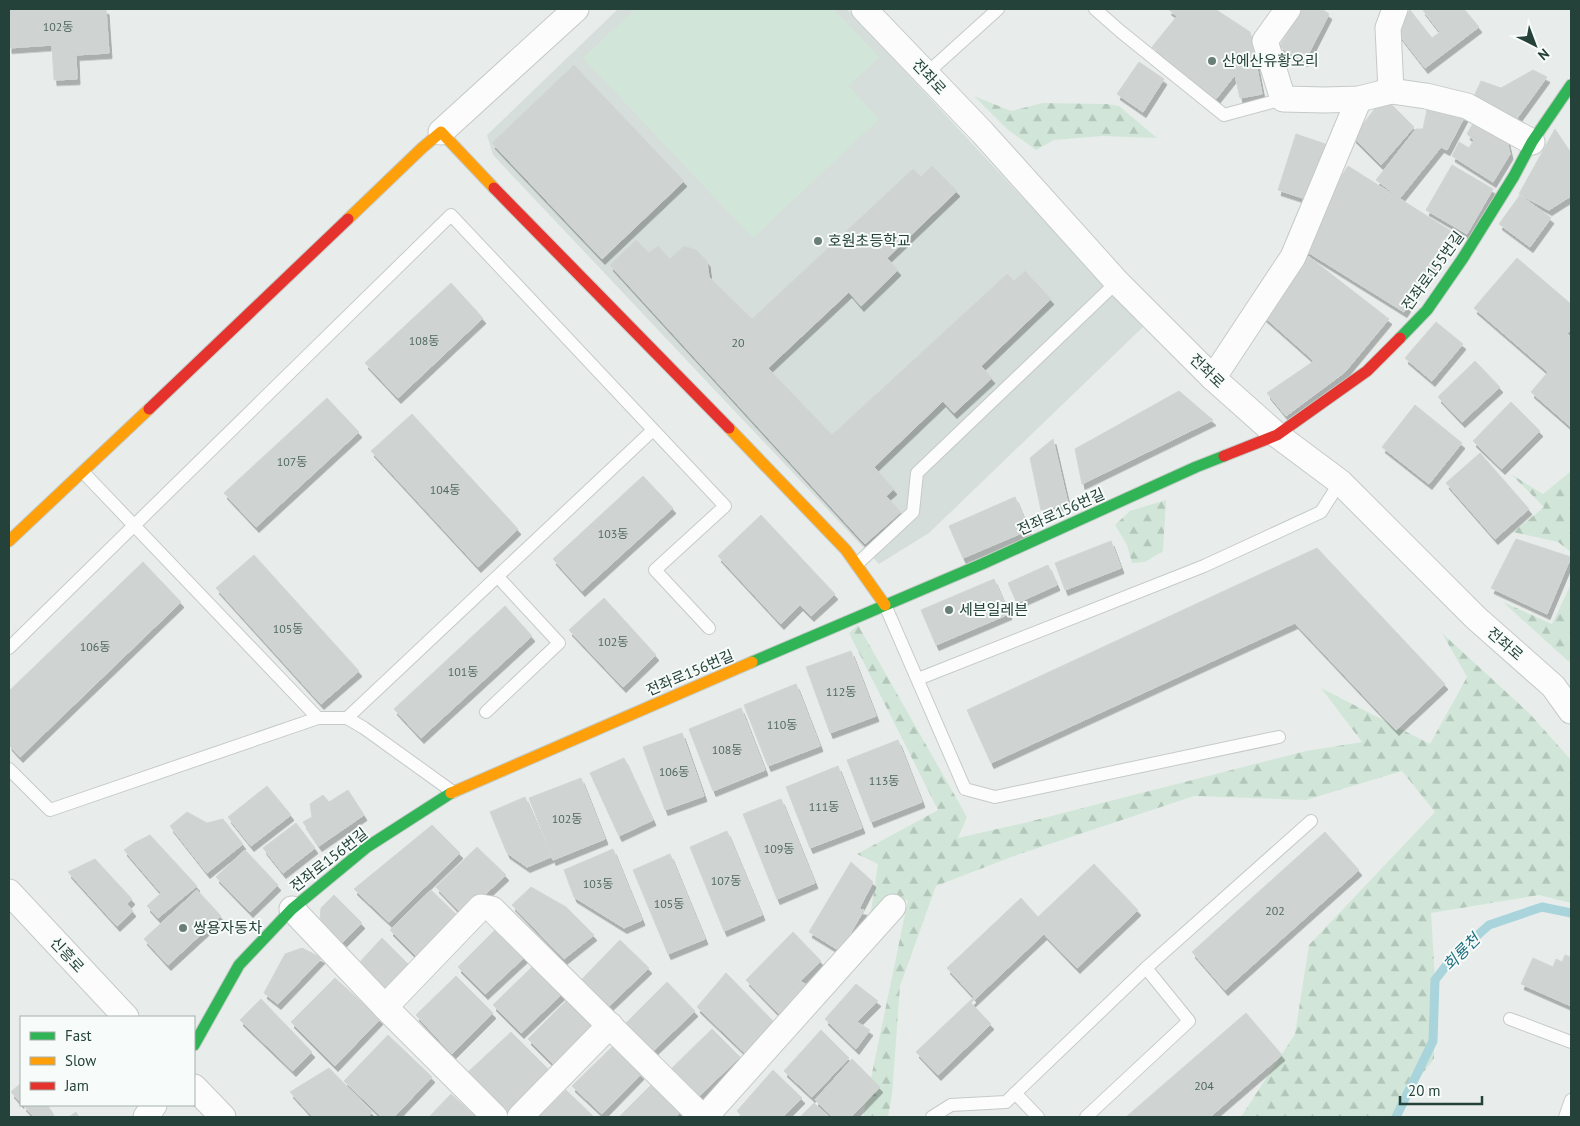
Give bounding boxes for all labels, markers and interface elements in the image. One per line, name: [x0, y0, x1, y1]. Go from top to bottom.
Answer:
house number: 102동: [43, 19, 73, 34]
north arrow: [1510, 20, 1560, 70]
text: N: [1534, 45, 1553, 64]
place label: 산에산유황오리: [1222, 51, 1319, 70]
street label: 전좌로: [908, 55, 950, 98]
marker: 산에산유황오리: [1206, 55, 1218, 67]
street label: 전좌로155번길: [1397, 227, 1468, 314]
place label: 호원초등학교: [828, 231, 911, 250]
marker: 호원초등학교: [812, 235, 824, 247]
house number: 108동: [409, 333, 439, 348]
house number: 20: [731, 335, 745, 350]
street label: 전좌로: [1186, 349, 1229, 392]
house number: 107동: [277, 454, 307, 469]
house number: 104동: [430, 482, 460, 497]
street label: 전좌로156번길: [1014, 484, 1107, 539]
house number: 103동: [598, 526, 628, 541]
place label: 세븐일레븐: [959, 600, 1028, 619]
marker: 세븐일레븐: [943, 604, 955, 616]
house number: 105동: [273, 621, 303, 636]
street label: 전좌로: [1483, 623, 1527, 664]
house number: 102동: [598, 634, 628, 649]
house number: 106동: [80, 639, 110, 654]
street label: 전좌로156번길: [643, 646, 737, 700]
house number: 101동: [448, 664, 478, 679]
house number: 112동: [826, 684, 856, 699]
house number: 110동: [767, 717, 797, 732]
house number: 108동: [712, 742, 742, 757]
house number: 106동: [659, 764, 689, 779]
house number: 113동: [869, 773, 899, 788]
house number: 111동: [809, 799, 839, 814]
house number: 102동: [552, 811, 582, 826]
street label: 전좌로156번길: [286, 823, 371, 896]
house number: 109동: [764, 841, 794, 856]
house number: 107동: [711, 873, 741, 888]
house number: 103동: [583, 876, 613, 891]
house number: 105동: [654, 896, 684, 911]
house number: 202: [1265, 903, 1285, 918]
place label: 쌍용자동차: [193, 918, 262, 937]
marker: 쌍용자동차: [177, 922, 189, 934]
water label: 회룡천: [1438, 928, 1485, 975]
street label: 신흥로: [46, 933, 88, 976]
legend: [20, 1016, 195, 1106]
text: Fast: [65, 1026, 92, 1045]
text: Slow: [65, 1051, 96, 1070]
scale bar: [1400, 1074, 1482, 1106]
text: Jam: [64, 1076, 89, 1095]
house number: 204: [1194, 1078, 1214, 1093]
text: 20 m: [1408, 1081, 1441, 1100]

